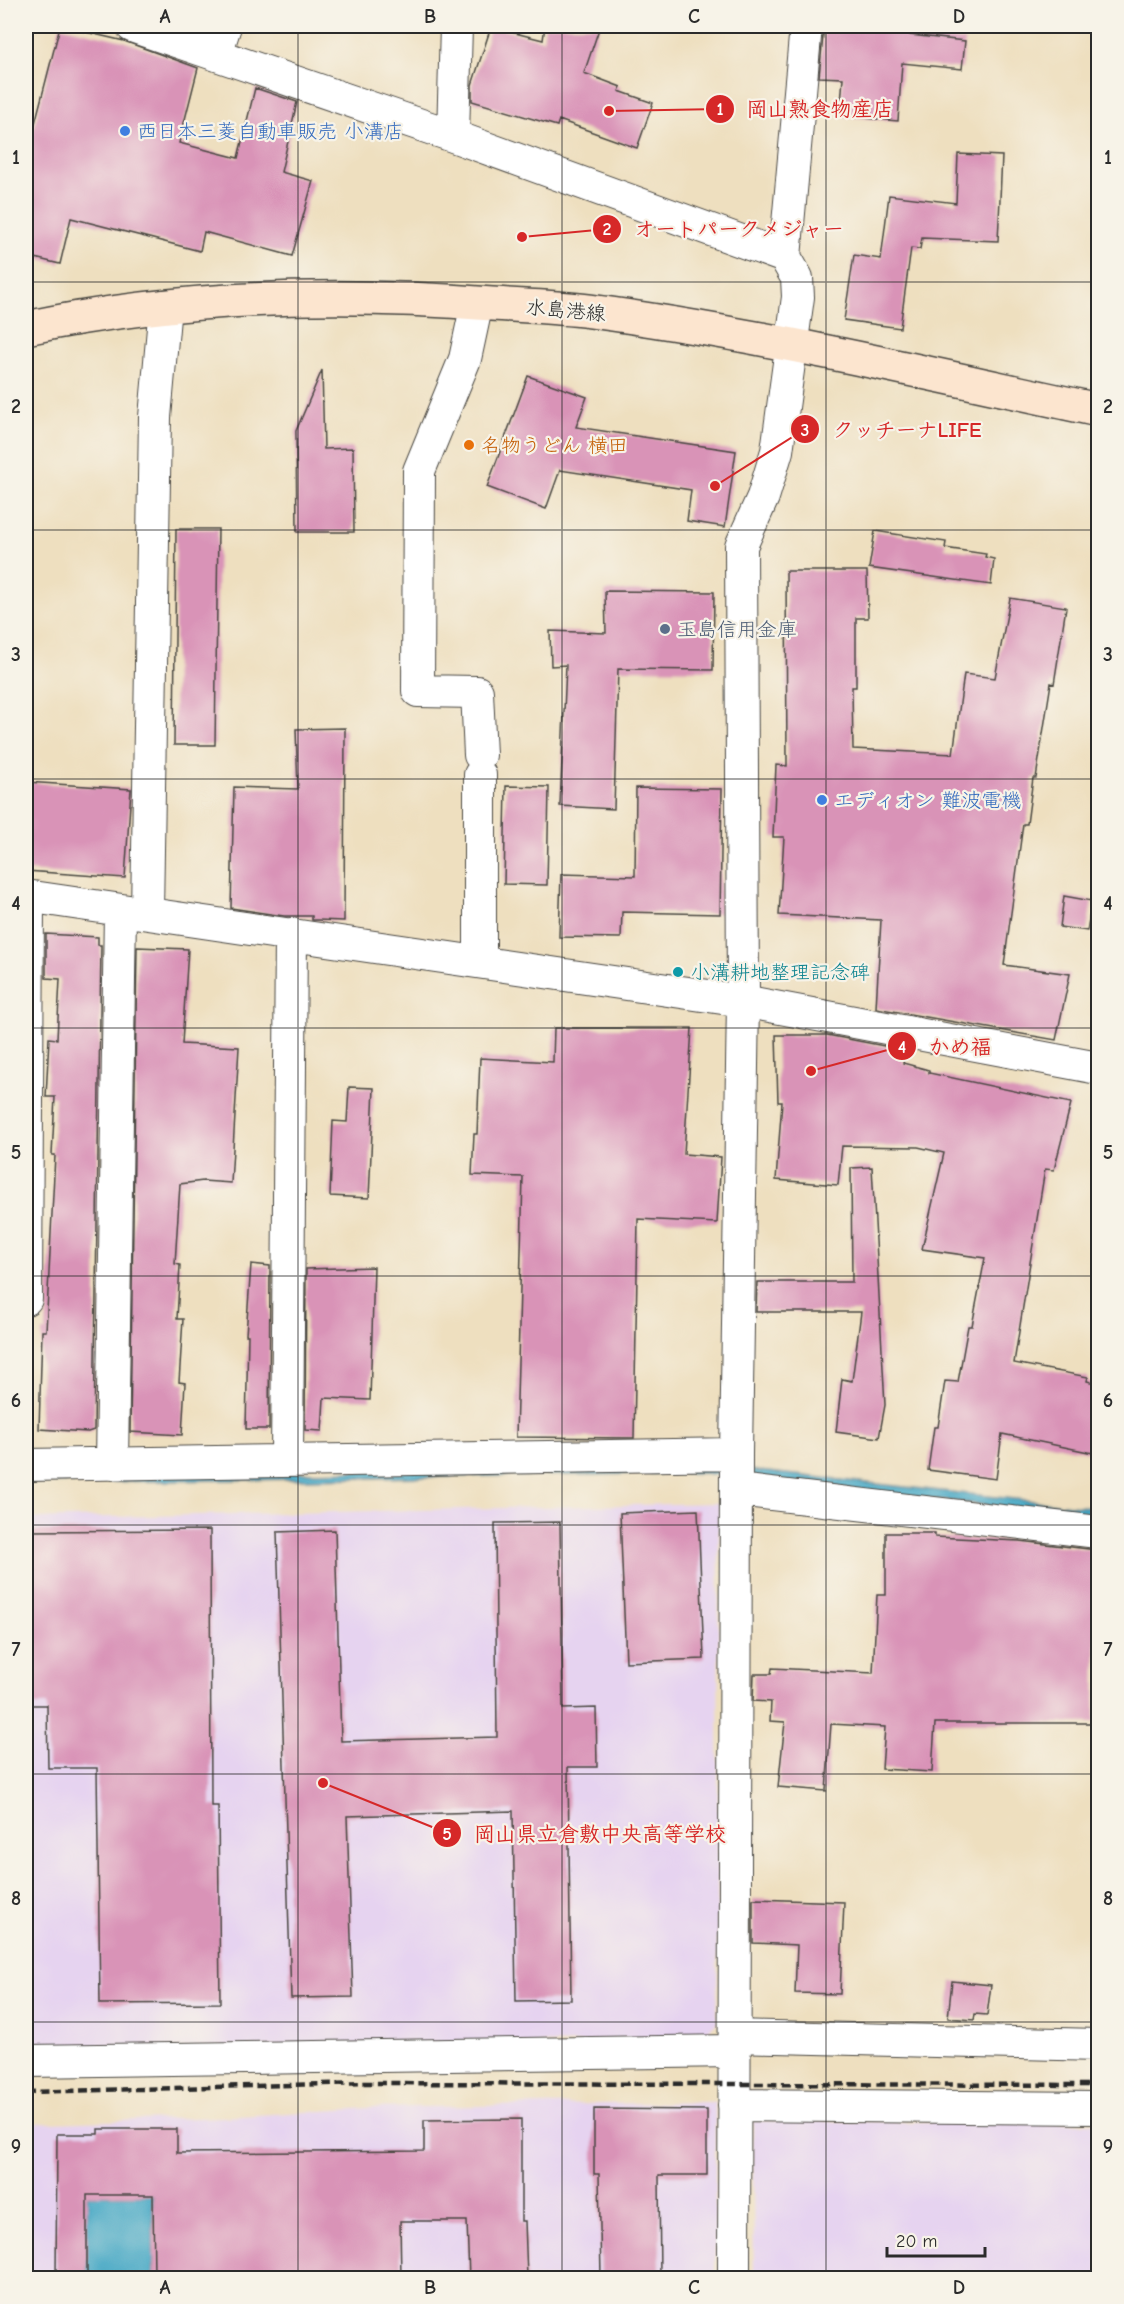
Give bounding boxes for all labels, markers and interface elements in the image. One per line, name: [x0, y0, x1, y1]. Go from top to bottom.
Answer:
text: A: [159, 5, 171, 28]
text: B: [424, 5, 436, 28]
text: C: [688, 5, 700, 28]
text: D: [953, 5, 965, 28]
callout: 岡山熟食物産店: [705, 89, 906, 128]
text: 岡山熟食物産店: [747, 97, 894, 121]
text: 1: [716, 99, 724, 120]
place label: 西日本三菱自動車販売 小溝店: [137, 120, 404, 143]
marker: 西日本三菱自動車販売 小溝店: [118, 124, 132, 138]
text: 1: [12, 146, 20, 169]
text: 1: [1104, 146, 1112, 169]
callout: オートパークメジャー: [592, 209, 856, 248]
text: オートパークメジャー: [634, 217, 844, 241]
text: 2: [603, 219, 612, 240]
street label: 水島港線: [525, 296, 607, 325]
text: 2: [11, 395, 21, 418]
text: 2: [1103, 395, 1113, 418]
callout: クッチーナLIFE: [790, 410, 993, 449]
text: クッチーナLIFE: [833, 418, 982, 442]
text: 3: [801, 420, 809, 441]
place label: 名物うどん 横田: [481, 434, 628, 457]
marker: 名物うどん 横田: [462, 438, 476, 452]
place label: 玉島信用金庫: [677, 618, 797, 641]
marker: 玉島信用金庫: [658, 622, 672, 636]
text: 3: [11, 643, 21, 666]
text: 3: [1103, 643, 1113, 666]
place label: エディオン 難波電機: [834, 789, 1021, 812]
marker: エディオン 難波電機: [815, 793, 829, 807]
text: 4: [11, 892, 21, 915]
text: 4: [1103, 892, 1113, 915]
place label: 小溝耕地整理記念碑: [690, 961, 870, 984]
marker: 小溝耕地整理記念碑: [671, 965, 685, 979]
callout: かめ福: [887, 1027, 1004, 1066]
text: かめ福: [929, 1035, 992, 1059]
text: 4: [898, 1037, 906, 1058]
text: 5: [11, 1141, 21, 1164]
text: 5: [1103, 1141, 1113, 1164]
text: 6: [11, 1389, 21, 1412]
text: 6: [1103, 1389, 1113, 1412]
text: 7: [12, 1638, 21, 1661]
text: 7: [1104, 1638, 1113, 1661]
callout: 岡山県立倉敷中央高等学校: [432, 1814, 738, 1853]
text: 岡山県立倉敷中央高等学校: [474, 1822, 726, 1846]
text: 5: [442, 1824, 452, 1845]
text: 8: [11, 1887, 21, 1910]
text: 8: [1103, 1887, 1113, 1910]
text: 9: [11, 2135, 21, 2158]
text: 9: [1103, 2135, 1113, 2158]
scale bar: [887, 2220, 984, 2258]
text: 20 m: [896, 2231, 937, 2252]
text: A: [159, 2276, 171, 2299]
text: B: [424, 2276, 436, 2299]
text: C: [688, 2276, 700, 2299]
text: D: [953, 2276, 965, 2299]

